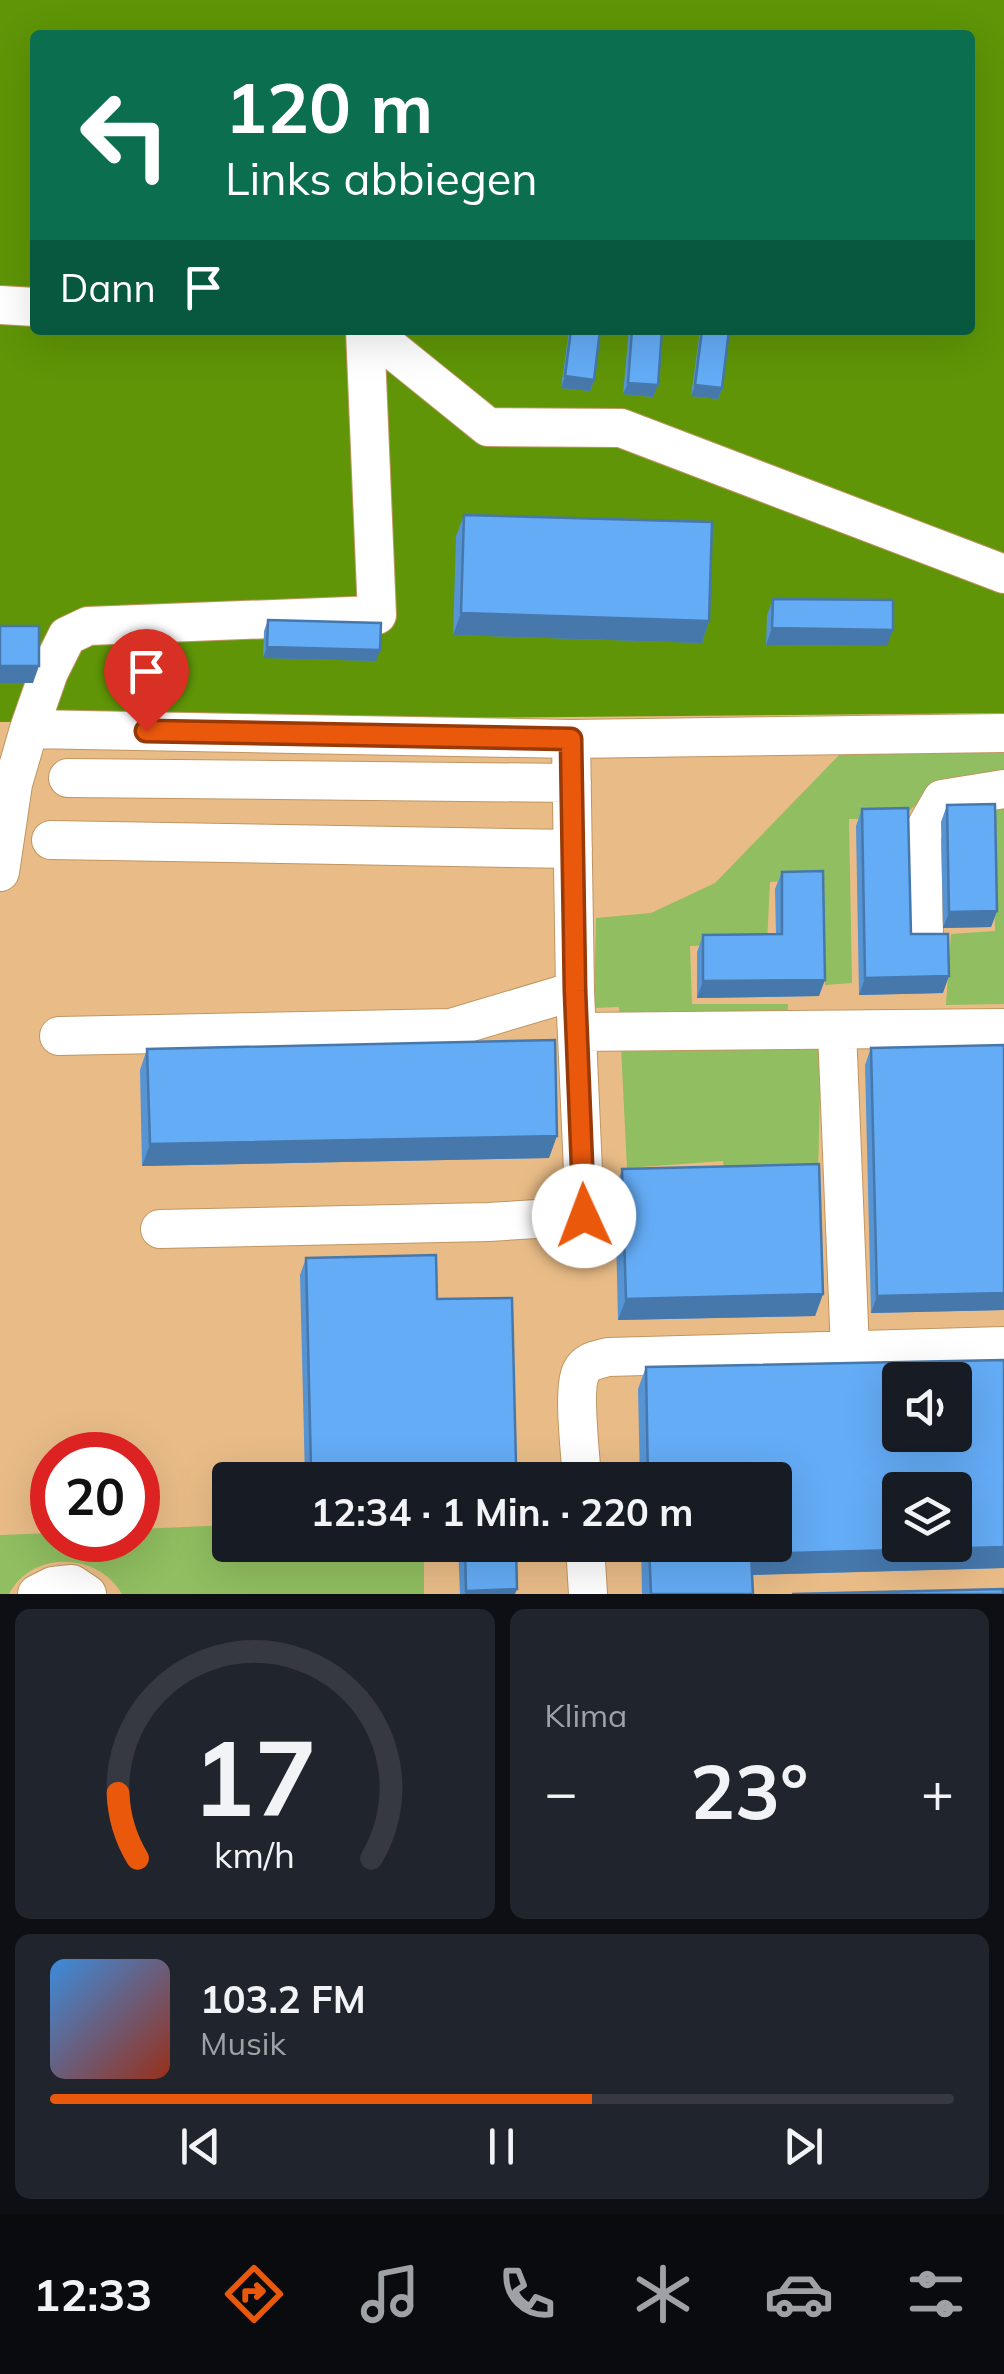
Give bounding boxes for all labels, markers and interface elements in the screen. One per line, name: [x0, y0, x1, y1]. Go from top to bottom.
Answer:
text: 120 m: [225, 63, 433, 151]
icon: left: [60, 70, 190, 200]
text: Links abbiegen: [225, 150, 538, 206]
icon: arrive: [176, 260, 231, 315]
text: Dann: [60, 264, 156, 312]
pin: [104, 629, 189, 732]
icon: arrive: [119, 644, 174, 699]
position arrow: [532, 1164, 636, 1268]
map controls: [882, 1362, 972, 1562]
button: sound: [882, 1362, 972, 1452]
speed limit sign: 20: [30, 1432, 160, 1562]
button: layers: [882, 1472, 972, 1562]
text: 12:34 · 1 Min. · 220 m: [311, 1488, 693, 1536]
text: Klima: [545, 1695, 627, 1735]
text: 17: [192, 1711, 317, 1842]
text: 23°: [690, 1744, 808, 1838]
text: −: [545, 1757, 578, 1826]
text: +: [921, 1757, 954, 1826]
text: km/h: [214, 1832, 295, 1877]
text: 103.2 FM: [200, 1975, 366, 2023]
text: Musik: [200, 2023, 286, 2063]
icon: previous: [173, 2119, 228, 2174]
icon: pause: [474, 2119, 529, 2174]
icon: next: [776, 2119, 831, 2174]
icon: directions: [219, 2259, 289, 2329]
icon: music: [355, 2259, 425, 2329]
icon: phone: [492, 2259, 562, 2329]
icon: climate: [628, 2259, 698, 2329]
icon: car: [764, 2259, 834, 2329]
icon: filters: [901, 2259, 971, 2329]
text: 12:33: [33, 2266, 152, 2322]

